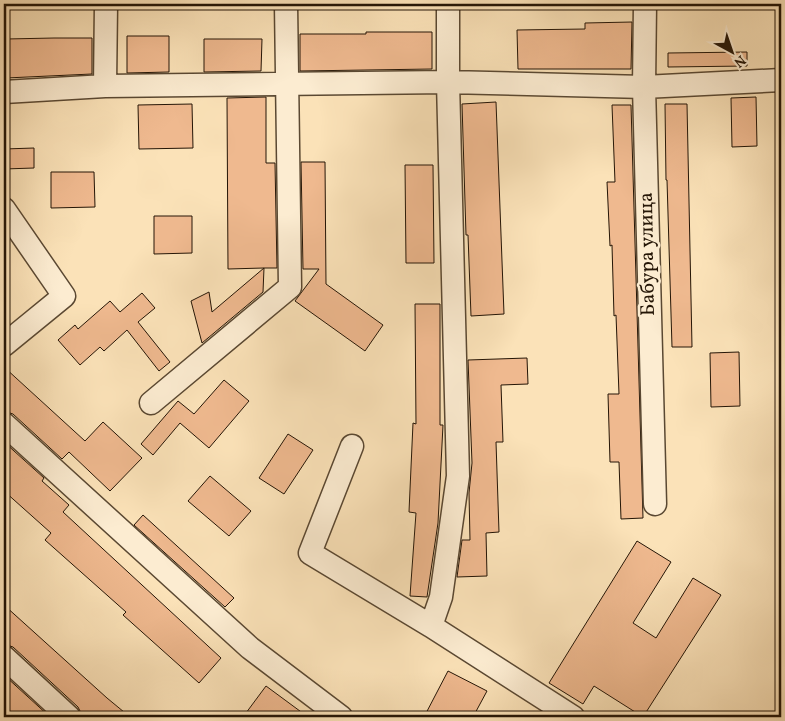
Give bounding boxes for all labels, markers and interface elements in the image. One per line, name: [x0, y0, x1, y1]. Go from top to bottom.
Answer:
north arrow: [708, 28, 758, 78]
text: N: [729, 50, 749, 71]
street label: Бабура улица: [633, 192, 663, 316]

